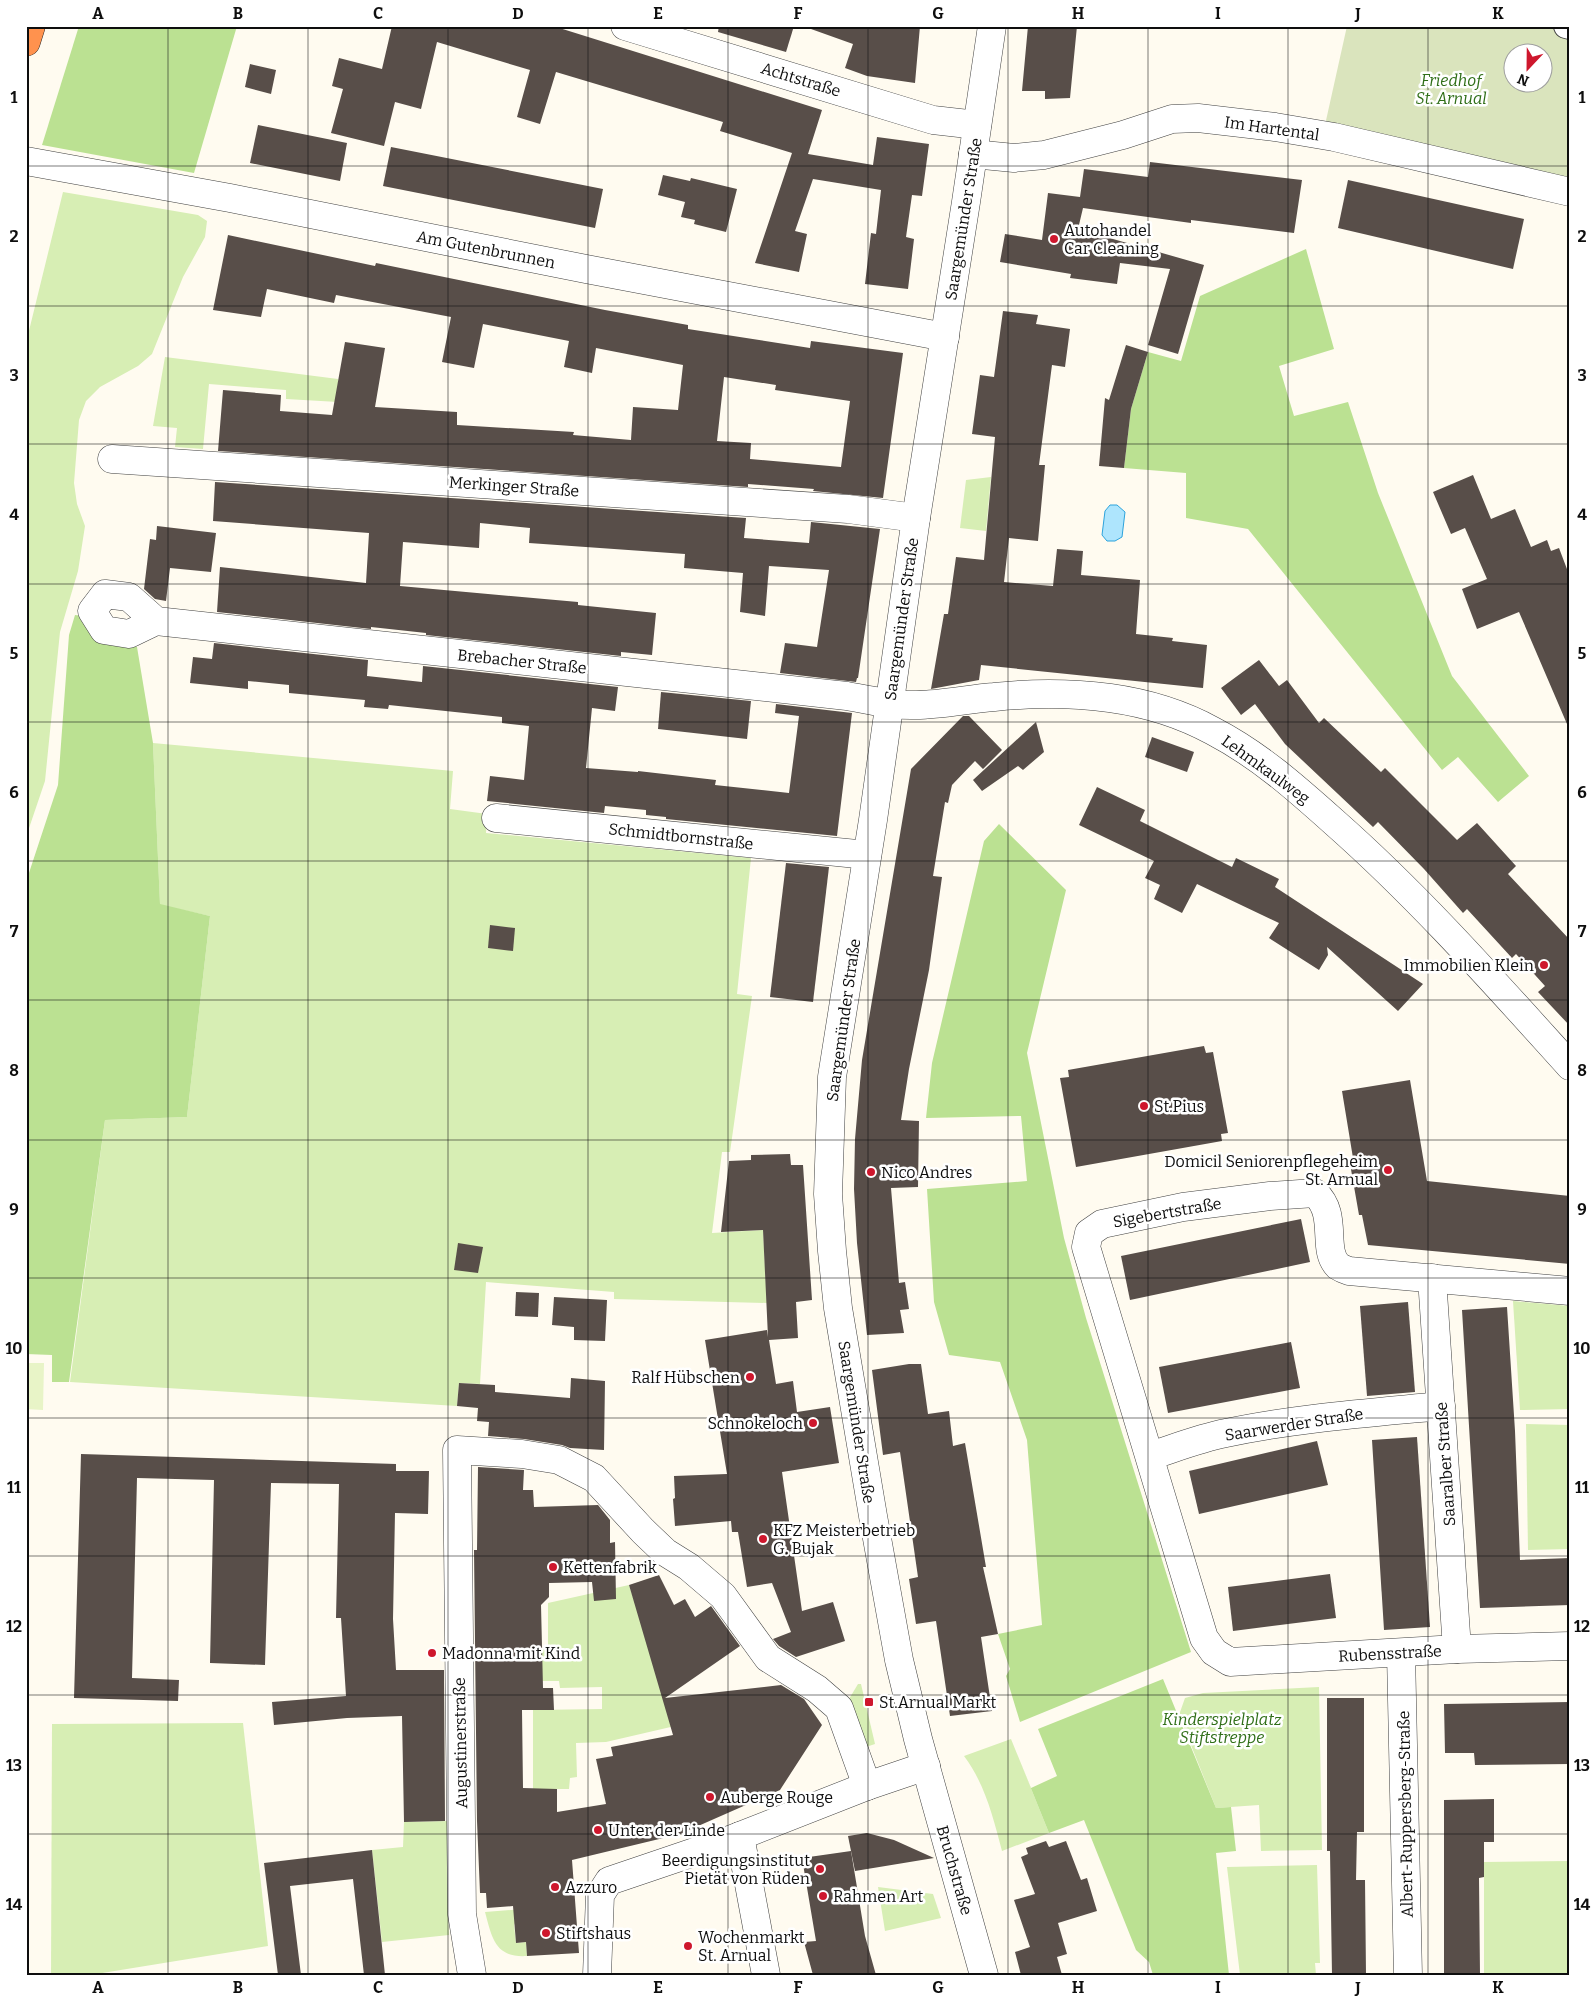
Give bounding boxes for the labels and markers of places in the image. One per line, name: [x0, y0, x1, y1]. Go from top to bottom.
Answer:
place label: Autohandel Car Cleaning: [1064, 221, 1159, 258]
marker: Autohandel Car Cleaning: [1048, 233, 1060, 245]
place label: Immobilien Klein: [1404, 956, 1534, 975]
marker: Immobilien Klein: [1538, 959, 1550, 971]
place label: St.Pius: [1154, 1097, 1204, 1116]
marker: St.Pius: [1138, 1100, 1150, 1112]
place label: Domicil Seniorenpflegeheim St. Arnual: [1164, 1152, 1378, 1189]
place label: Nico Andres: [881, 1163, 973, 1182]
marker: Domicil Seniorenpflegeheim St. Arnual: [1382, 1164, 1394, 1176]
marker: Nico Andres: [865, 1166, 877, 1178]
place label: Ralf Hübschen: [631, 1368, 740, 1387]
marker: Ralf Hübschen: [744, 1371, 756, 1383]
place label: Schnokeloch: [707, 1414, 803, 1433]
marker: Schnokeloch: [807, 1417, 819, 1429]
place label: KFZ Meisterbetrieb G. Bujak: [773, 1521, 915, 1558]
marker: KFZ Meisterbetrieb G. Bujak: [757, 1533, 769, 1545]
place label: Kettenfabrik: [563, 1558, 657, 1577]
marker: Kettenfabrik: [547, 1561, 559, 1573]
place label: Madonna mit Kind: [442, 1644, 581, 1663]
marker: Madonna mit Kind: [426, 1647, 438, 1659]
place label: St.Arnual Markt: [879, 1693, 997, 1712]
marker: St.Arnual Markt: [863, 1696, 875, 1708]
place label: Auberge Rouge: [720, 1788, 833, 1807]
marker: Auberge Rouge: [704, 1791, 716, 1803]
place label: Unter der Linde: [608, 1821, 725, 1840]
marker: Unter der Linde: [592, 1824, 604, 1836]
place label: Beerdigungsinstitut Pietät von Rüden: [661, 1851, 810, 1888]
marker: Beerdigungsinstitut Pietät von Rüden: [814, 1863, 826, 1875]
place label: Azzuro: [565, 1878, 617, 1897]
marker: Azzuro: [549, 1881, 561, 1893]
place label: Rahmen Art: [833, 1887, 923, 1906]
marker: Rahmen Art: [817, 1890, 829, 1902]
place label: Stiftshaus: [556, 1924, 631, 1943]
marker: Stiftshaus: [540, 1927, 552, 1939]
place label: Wochenmarkt St. Arnual: [698, 1928, 805, 1965]
marker: Wochenmarkt St. Arnual: [682, 1940, 694, 1952]

